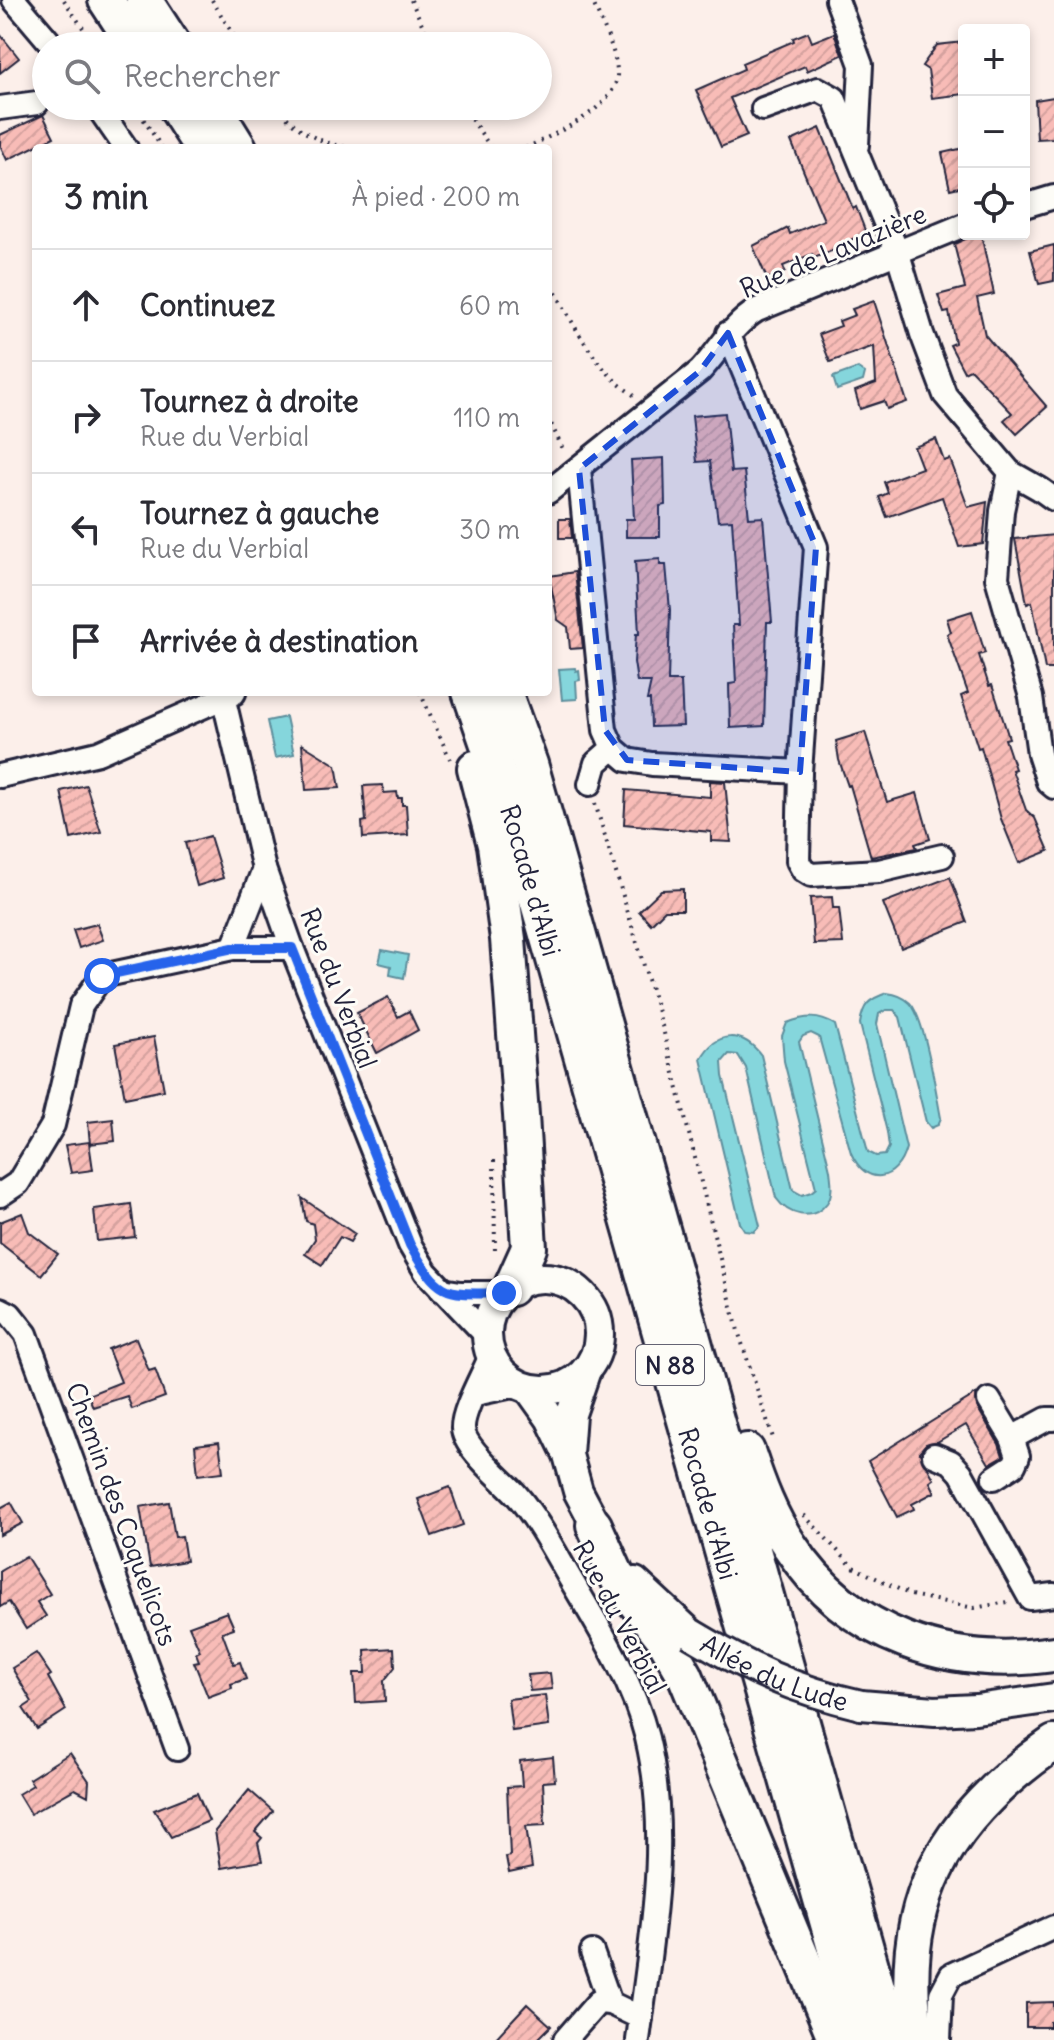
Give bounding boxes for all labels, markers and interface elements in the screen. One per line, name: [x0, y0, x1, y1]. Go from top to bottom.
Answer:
map controls: [958, 24, 1030, 240]
button: +: [958, 24, 1030, 96]
search box: [32, 32, 552, 120]
icon: search: [60, 54, 104, 98]
text: Rechercher: [124, 57, 280, 95]
button: −: [958, 96, 1030, 168]
button: locate: [958, 168, 1030, 240]
text: 3 min: [64, 175, 149, 218]
text: À pied · 200 m: [352, 180, 520, 213]
street label: Rue de Lavazière: [735, 197, 931, 305]
icon: ahead: [64, 283, 108, 327]
text: Continuez: [140, 286, 275, 324]
text: 60 m: [459, 289, 520, 322]
text: Tournez à droite: [140, 382, 359, 420]
icon: right: [64, 395, 108, 439]
text: 110 m: [453, 401, 520, 434]
text: Rue du Verbial: [140, 420, 309, 453]
text: Tournez à gauche: [140, 494, 380, 532]
icon: left: [64, 507, 108, 551]
text: 30 m: [459, 513, 520, 546]
text: Rue du Verbial: [140, 532, 309, 565]
icon: arrive: [64, 619, 108, 663]
text: Arrivée à destination: [140, 622, 418, 660]
street label: Rocade d'Albi: [493, 800, 569, 960]
street label: Rue du Verbial: [293, 903, 385, 1073]
route start: [84, 958, 120, 994]
route end: [486, 1275, 522, 1311]
road number: N 88: [636, 1345, 704, 1385]
street label: Chemin des Coquelicots: [59, 1378, 185, 1650]
street label: Rocade d'Albi: [671, 1424, 746, 1583]
street label: Rue du Verbial: [566, 1535, 674, 1699]
street label: Allée du Lude: [695, 1627, 852, 1718]

